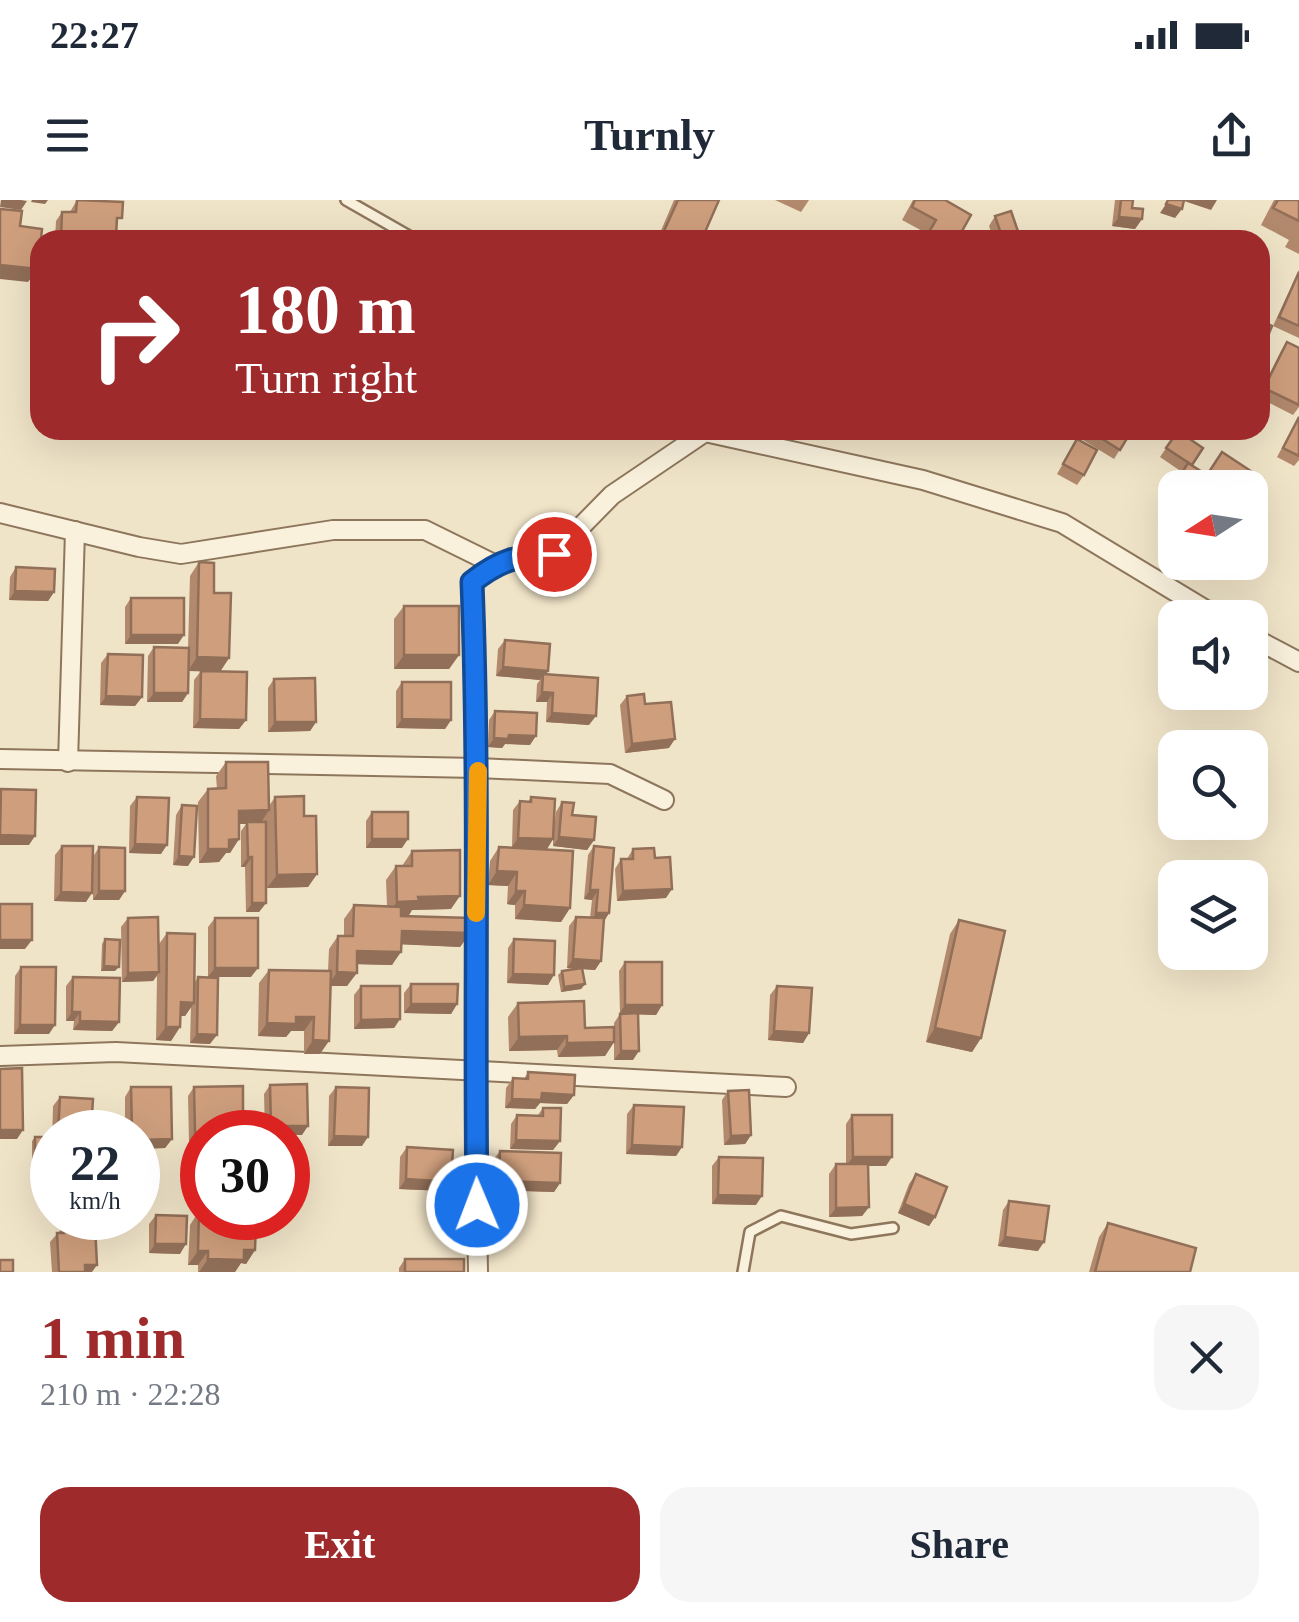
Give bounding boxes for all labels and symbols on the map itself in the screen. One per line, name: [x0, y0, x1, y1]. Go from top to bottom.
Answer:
north arrow: [1158, 470, 1268, 580]
pin: [512, 512, 597, 597]
speed limit sign: 30: [180, 1110, 310, 1240]
position arrow: [425, 1153, 529, 1257]

